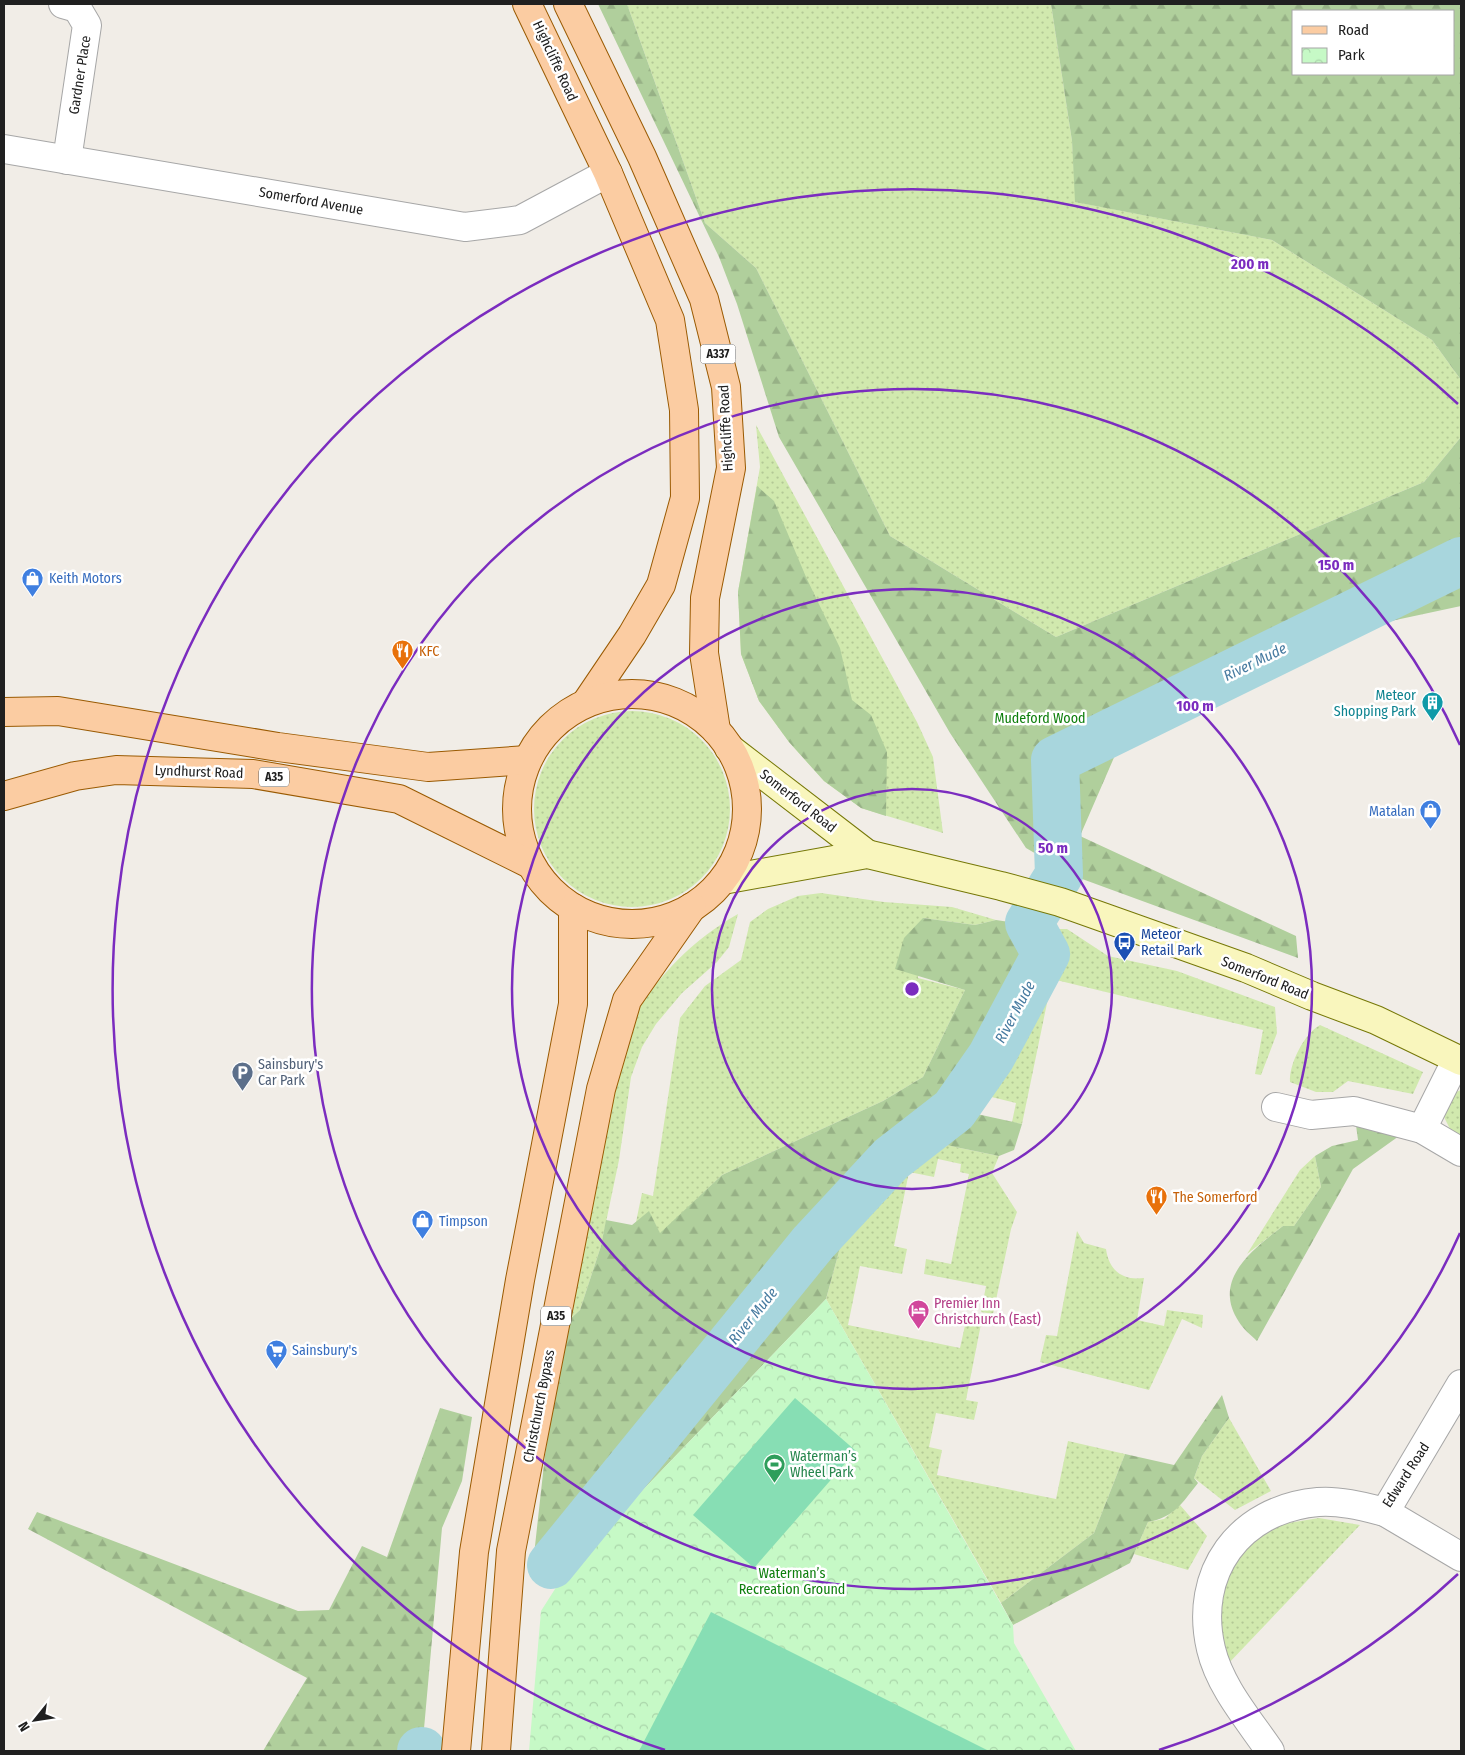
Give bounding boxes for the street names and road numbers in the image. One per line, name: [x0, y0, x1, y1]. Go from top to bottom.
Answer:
street label: Highcliffe Road: [529, 18, 581, 104]
street label: Gardner Place: [65, 34, 95, 116]
street label: Somerford Avenue: [257, 183, 365, 219]
road number: A337: [700, 344, 736, 364]
street label: Highcliffe Road: [715, 384, 737, 472]
street label: Lyndhurst Road: [154, 762, 244, 782]
street label: Somerford Road: [756, 766, 840, 836]
road number: A35: [259, 768, 289, 786]
street label: Somerford Road: [1219, 953, 1311, 1003]
road number: A35: [541, 1306, 571, 1325]
street label: Christchurch Bypass: [520, 1348, 558, 1464]
street label: Edward Road: [1379, 1439, 1433, 1511]

